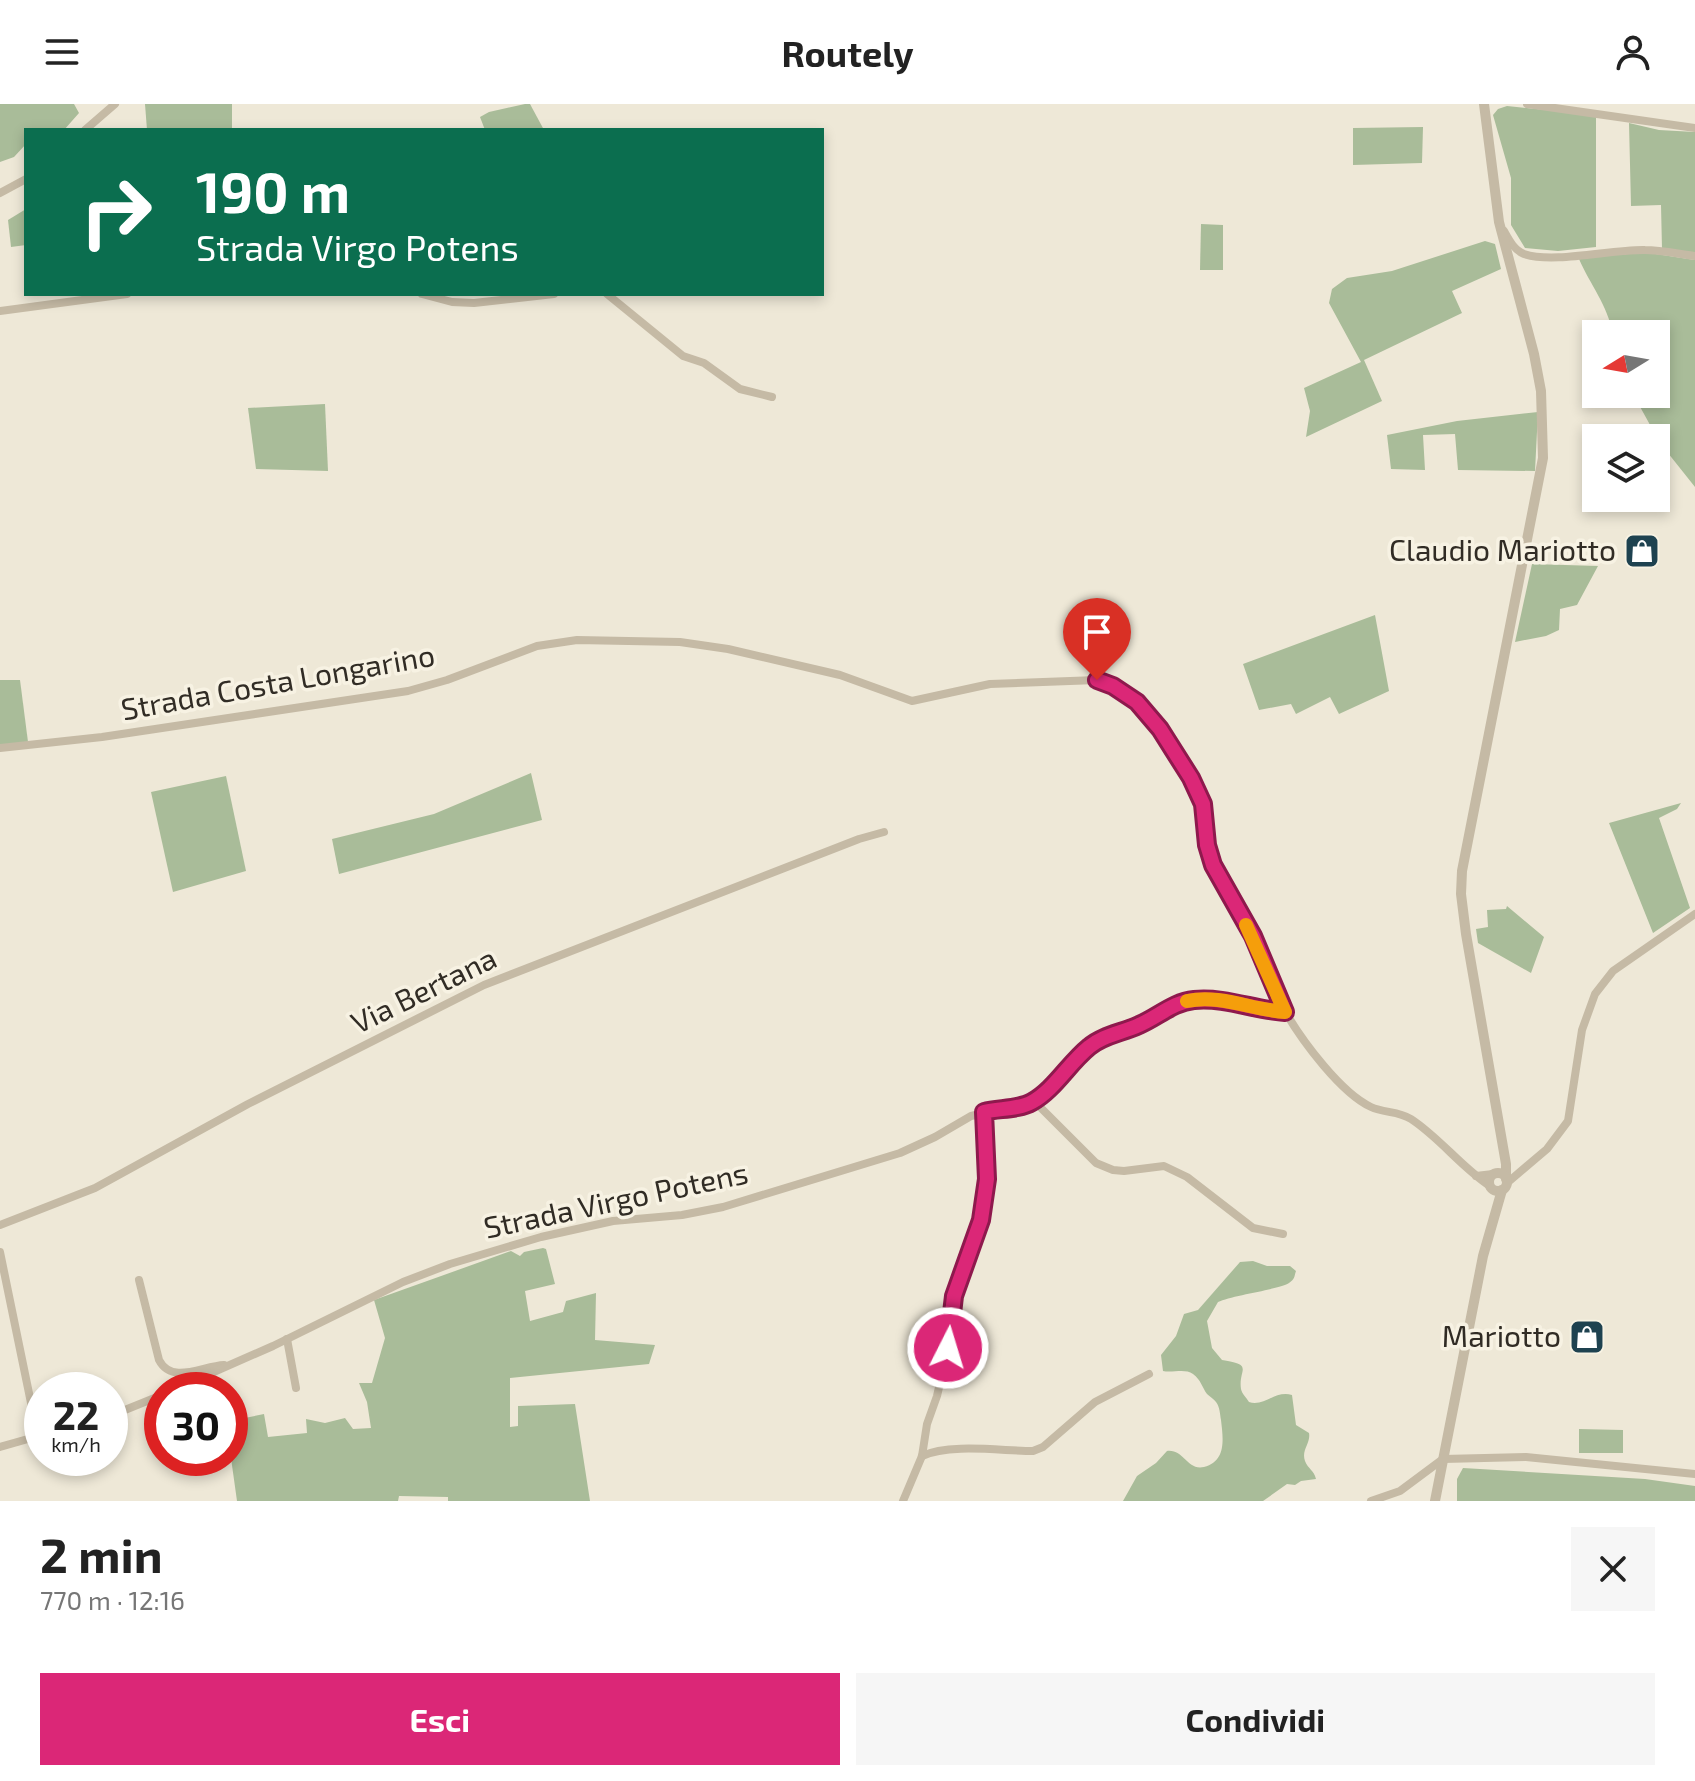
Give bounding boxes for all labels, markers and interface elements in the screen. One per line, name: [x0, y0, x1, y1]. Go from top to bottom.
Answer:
icon: menu: [40, 30, 84, 74]
icon: person: [1611, 30, 1655, 74]
text: Routely: [781, 31, 914, 74]
text: 190 m: [196, 157, 350, 224]
icon: right: [64, 160, 168, 264]
text: Strada Virgo Potens: [196, 225, 519, 268]
north arrow: [1582, 320, 1670, 408]
map controls: [1582, 320, 1670, 512]
button: layers: [1582, 424, 1670, 512]
place label: Claudio Mariotto: [1389, 531, 1616, 567]
shop icon: Claudio Mariotto: [1623, 532, 1661, 570]
pin: [1063, 598, 1131, 680]
icon: arrive: [1075, 610, 1119, 654]
street label: Strada Costa Longarino: [118, 636, 437, 726]
street label: Via Bertana: [344, 939, 502, 1040]
street label: Strada Virgo Potens: [480, 1153, 751, 1245]
position arrow: [906, 1306, 990, 1390]
place label: Mariotto: [1442, 1317, 1561, 1353]
shop icon: Mariotto: [1568, 1318, 1606, 1356]
speed limit sign: 30: [144, 1372, 248, 1476]
text: 22: [53, 1390, 99, 1438]
text: km/h: [51, 1432, 101, 1456]
text: 2 min: [40, 1525, 163, 1583]
button: close: [1571, 1527, 1655, 1611]
text: 770 m · 12:16: [40, 1584, 185, 1615]
button: Esci: [40, 1673, 840, 1765]
button: Condividi: [856, 1673, 1655, 1765]

